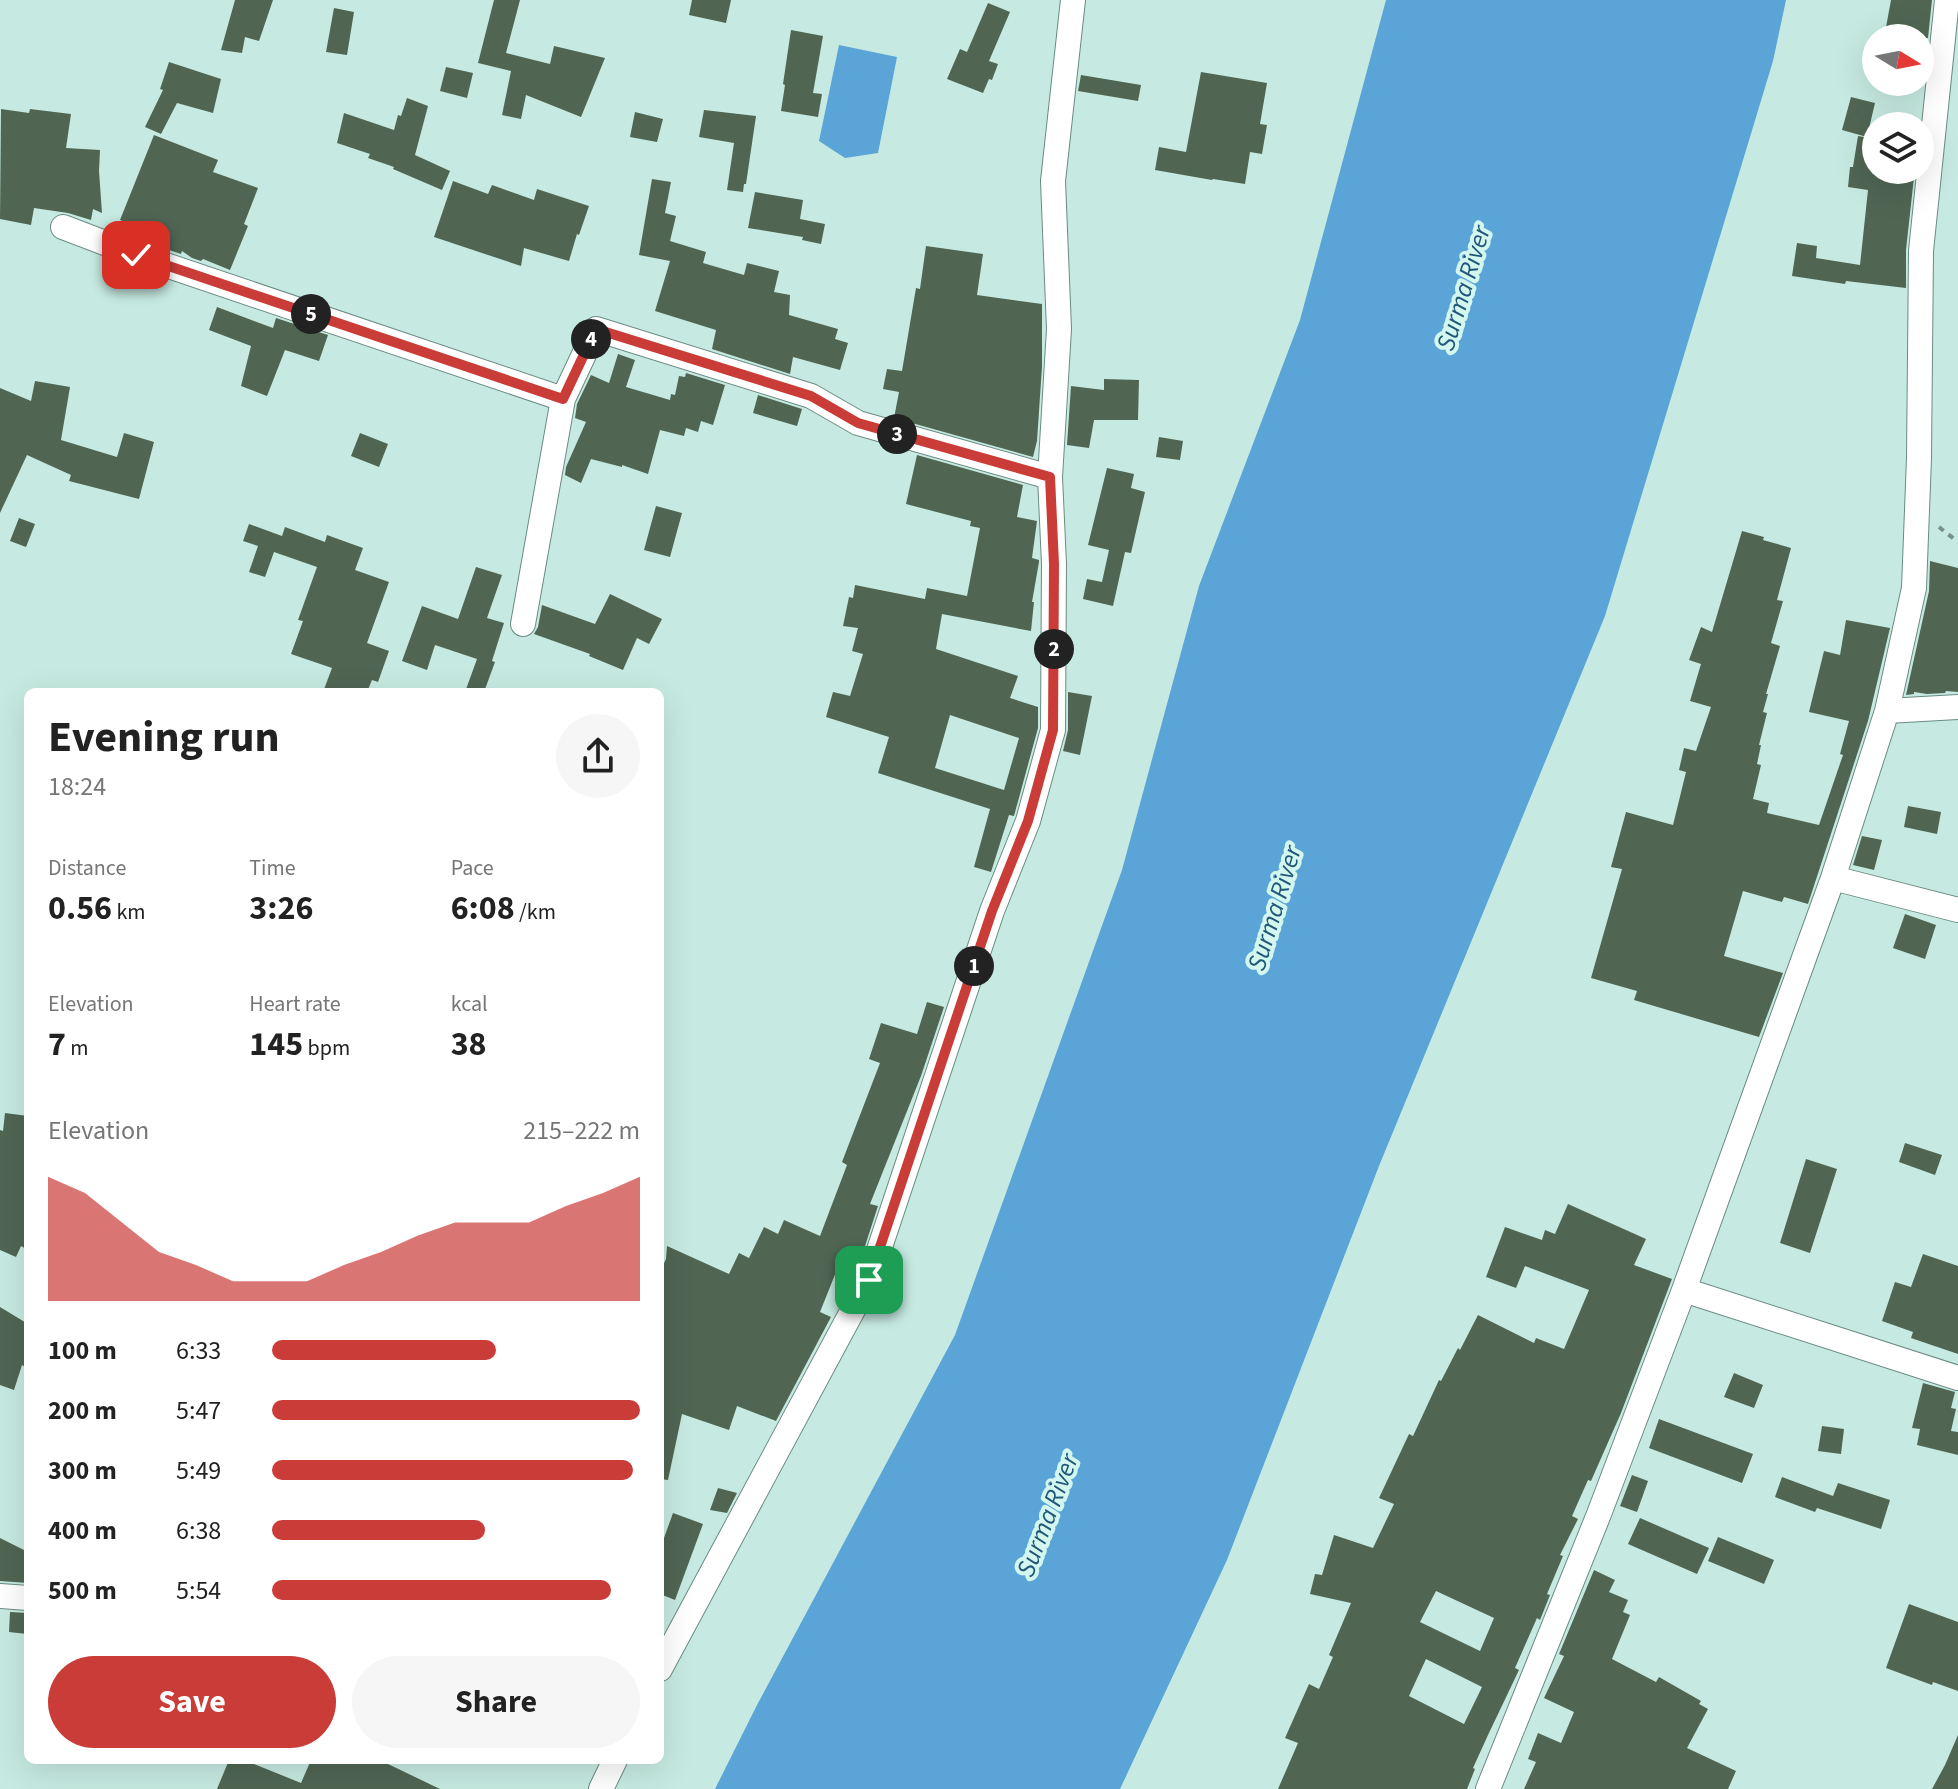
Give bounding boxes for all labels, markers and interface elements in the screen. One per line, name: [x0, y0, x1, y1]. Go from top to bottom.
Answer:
north arrow: [1862, 24, 1934, 96]
map controls: [1862, 24, 1934, 184]
button: layers: [1862, 112, 1934, 184]
water label: Surma River: [1427, 220, 1500, 355]
pin: [102, 221, 170, 289]
icon: check: [114, 233, 158, 277]
pin: 5: [291, 294, 331, 334]
text: 5: [305, 298, 317, 330]
pin: 4: [571, 319, 611, 359]
text: 4: [585, 323, 597, 355]
pin: 3: [877, 414, 917, 454]
text: 3: [891, 418, 903, 450]
pin: 2: [1034, 629, 1074, 669]
text: 2: [1048, 633, 1060, 665]
text: Evening run: [48, 706, 280, 769]
button: share: [556, 714, 640, 798]
text: 18:24: [48, 768, 106, 805]
water label: Surma River: [1238, 840, 1311, 975]
text: Distance: [48, 852, 126, 884]
text: Time: [249, 852, 296, 884]
text: Pace: [451, 852, 494, 884]
text: 0.56: [48, 884, 112, 933]
text: 3:26: [249, 884, 313, 933]
text: 6:08: [451, 884, 515, 933]
text: km: [112, 896, 146, 928]
text: /km: [515, 896, 556, 928]
pin: 1: [954, 946, 994, 986]
text: 1: [968, 950, 980, 982]
text: Elevation: [48, 988, 134, 1020]
text: Heart rate: [249, 988, 341, 1020]
text: kcal: [451, 988, 488, 1020]
text: 7: [48, 1020, 66, 1069]
text: 145: [249, 1020, 303, 1069]
text: 38: [451, 1020, 487, 1069]
text: m: [66, 1032, 89, 1064]
text: bpm: [303, 1032, 350, 1064]
text: Elevation: [48, 1112, 149, 1149]
text: 215–222 m: [523, 1112, 640, 1149]
pin: [835, 1246, 903, 1314]
icon: arrive: [847, 1258, 891, 1302]
text: 100 m: [48, 1332, 117, 1369]
text: 6:33: [176, 1332, 221, 1369]
text: 200 m: [48, 1392, 117, 1429]
text: 5:47: [176, 1392, 221, 1429]
water label: Surma River: [1007, 1447, 1088, 1582]
text: 300 m: [48, 1452, 117, 1489]
text: 5:49: [176, 1452, 221, 1489]
text: 400 m: [48, 1512, 117, 1549]
text: 6:38: [176, 1512, 221, 1549]
text: 500 m: [48, 1572, 117, 1609]
text: 5:54: [176, 1572, 221, 1609]
button: Save: [48, 1656, 336, 1748]
button: Share: [352, 1656, 640, 1748]

